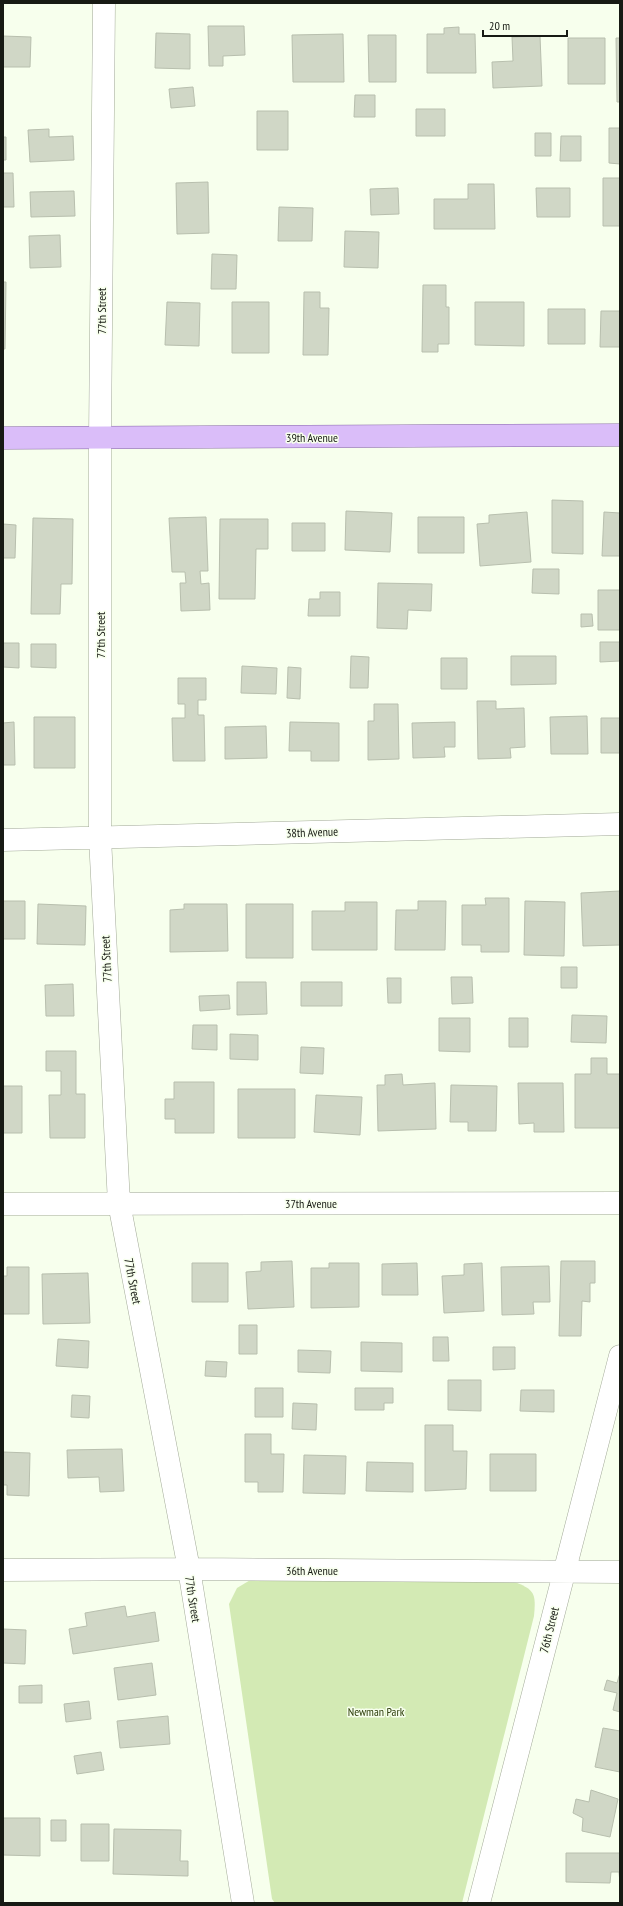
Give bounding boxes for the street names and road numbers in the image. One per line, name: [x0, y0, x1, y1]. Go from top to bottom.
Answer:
street label: 77th Street: [94, 287, 109, 334]
street label: 39th Avenue: [286, 430, 338, 445]
street label: 77th Street: [93, 611, 108, 658]
street label: 38th Avenue: [286, 824, 338, 840]
street label: 77th Street: [97, 935, 115, 983]
street label: 37th Avenue: [285, 1196, 337, 1211]
street label: 77th Street: [121, 1257, 145, 1306]
street label: 36th Avenue: [286, 1563, 338, 1578]
street label: 77th Street: [182, 1575, 204, 1624]
street label: 76th Street: [536, 1605, 562, 1655]

